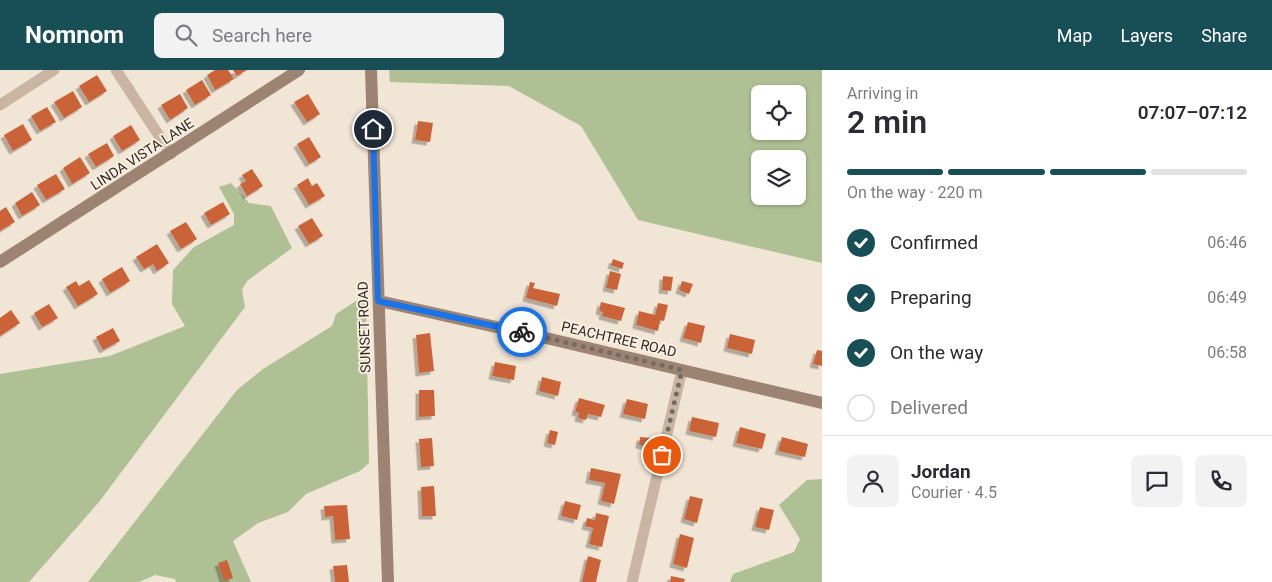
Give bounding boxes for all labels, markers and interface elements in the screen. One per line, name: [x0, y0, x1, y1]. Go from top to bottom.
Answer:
search box: [154, 13, 504, 58]
text: Nomnom: [25, 21, 124, 49]
icon: search: [172, 21, 200, 49]
text: Search here: [212, 24, 312, 47]
text: Map: [1057, 25, 1092, 46]
text: Layers: [1120, 25, 1173, 46]
text: Share: [1201, 25, 1247, 46]
text: Arriving in: [847, 84, 918, 103]
map controls: [751, 85, 806, 205]
button: locate: [751, 85, 806, 140]
text: 07:07–07:12: [1138, 101, 1247, 124]
text: 2 min: [847, 103, 927, 141]
pin: [352, 108, 394, 150]
street label: LINDA VISTA LANE: [88, 115, 196, 193]
icon: home: [359, 115, 387, 143]
button: layers: [751, 150, 806, 205]
text: On the way · 220 m: [847, 183, 983, 202]
icon: check: [847, 229, 875, 257]
text: Confirmed: [890, 231, 978, 254]
text: 06:46: [1207, 233, 1247, 252]
street label: SUNSET ROAD: [354, 281, 374, 373]
icon: check: [847, 284, 875, 312]
text: Preparing: [890, 286, 972, 309]
text: 06:49: [1207, 288, 1247, 307]
courier: [497, 307, 547, 357]
icon: bike: [508, 318, 536, 346]
street label: PEACHTREE ROAD: [560, 318, 678, 360]
icon: check: [847, 339, 875, 367]
text: On the way: [890, 341, 983, 364]
text: 06:58: [1207, 343, 1247, 362]
text: Delivered: [890, 396, 968, 419]
pin: [641, 434, 683, 476]
icon: bag: [648, 441, 676, 469]
button: person: [847, 455, 899, 507]
button: chat: [1131, 455, 1183, 507]
button: phone: [1195, 455, 1247, 507]
text: Jordan: [911, 460, 971, 483]
text: Courier · 4.5: [911, 483, 997, 502]

